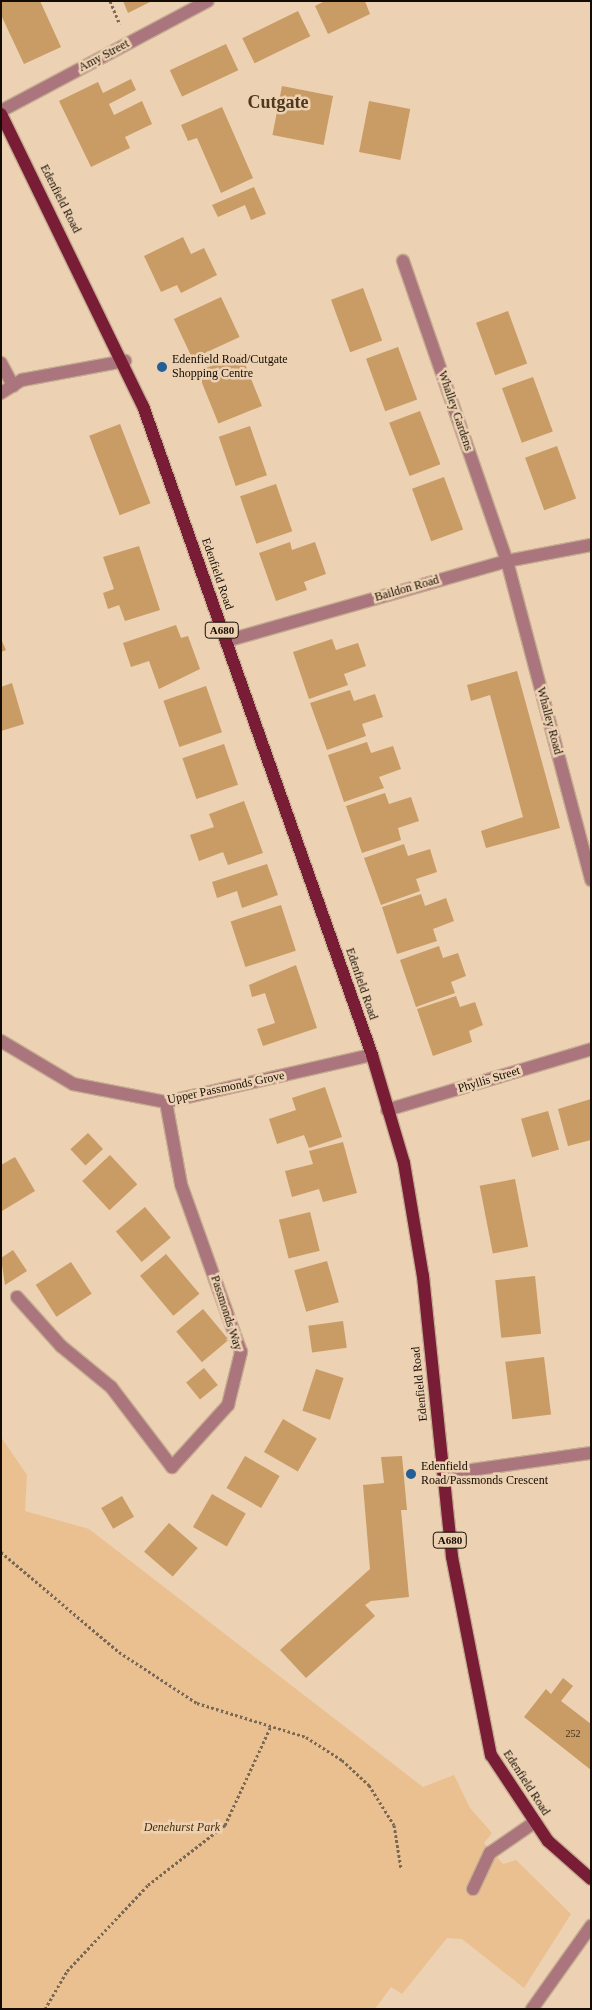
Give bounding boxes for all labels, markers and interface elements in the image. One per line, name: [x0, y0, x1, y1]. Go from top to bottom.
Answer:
street label: Amy Street: [76, 37, 132, 75]
district label: Cutgate: [248, 91, 308, 113]
street label: Edenfield Road: [37, 162, 83, 236]
place label: Edenfield Road/Cutgate Shopping Centre: [172, 353, 288, 381]
marker: Edenfield Road/Cutgate Shopping Centre: [156, 361, 168, 373]
street label: Whalley Gardens: [435, 369, 475, 453]
street label: Edenfield Road: [198, 536, 236, 612]
street label: Baildon Road: [373, 573, 441, 605]
road number: A680: [204, 622, 240, 638]
street label: Whalley Road: [533, 686, 565, 756]
street label: Edenfield Road: [342, 946, 380, 1022]
street label: Phyllis Street: [456, 1064, 522, 1096]
street label: Upper Passmonds Grove: [166, 1069, 286, 1107]
street label: Passmonds Way: [207, 1274, 245, 1352]
street label: Edenfield Road: [409, 1346, 431, 1422]
place label: Edenfield Road/Passmonds Crescent: [421, 1460, 548, 1488]
marker: Edenfield Road/Passmonds Crescent: [405, 1468, 417, 1480]
road number: A680: [432, 1532, 468, 1548]
house number: 252: [566, 1728, 580, 1740]
street label: Edenfield Road: [500, 1748, 552, 1818]
park label: Denehurst Park: [144, 1821, 220, 1835]

